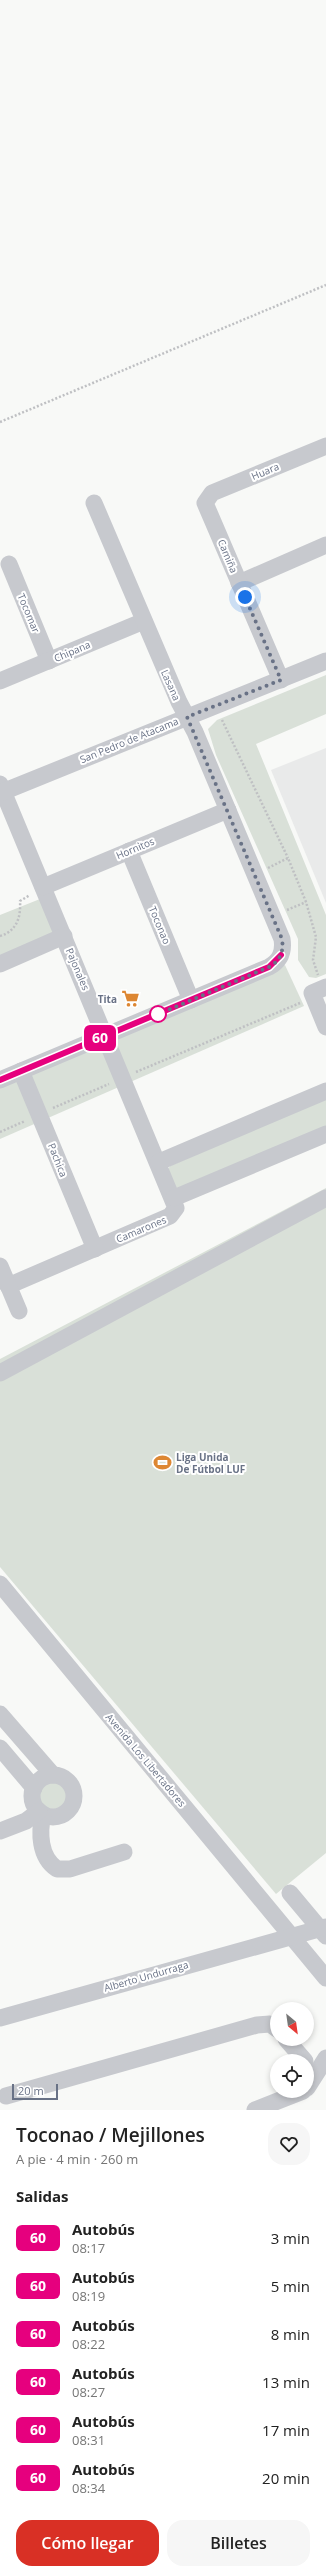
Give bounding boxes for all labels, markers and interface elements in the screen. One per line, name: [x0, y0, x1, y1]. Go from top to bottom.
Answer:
street label: Huara: [249, 459, 281, 483]
street label: Camiña: [215, 537, 241, 575]
your location: [235, 587, 255, 607]
street label: Tocomar: [15, 591, 43, 635]
street label: Chipana: [52, 637, 92, 665]
street label: Lasana: [158, 667, 184, 703]
street label: San Pedro de Atacama: [78, 714, 180, 766]
street label: Hornitos: [114, 834, 157, 862]
street label: Toconao: [146, 904, 174, 946]
street label: Pajonales: [63, 946, 93, 993]
supermarket icon: Tita: [120, 989, 140, 1009]
place label: Tita: [98, 992, 117, 1006]
unlabelled marker: [149, 1005, 167, 1023]
line badge: 60: [82, 1025, 118, 1051]
text: 60: [92, 1028, 108, 1047]
street label: Pachica: [45, 1141, 71, 1179]
street label: Camarones: [114, 1212, 168, 1246]
place label: Liga Unida De Fútbol LUF: [176, 1450, 245, 1476]
sports icon: Liga Unida De Fútbol LUF: [153, 1453, 173, 1473]
street label: Avenida Los Libertadores: [103, 1710, 189, 1810]
street label: Alberto Undurraga: [102, 1957, 190, 1995]
north arrow: [270, 2002, 314, 2046]
map controls: [270, 2002, 314, 2098]
button: locate: [270, 2054, 314, 2098]
scale bar: [12, 2082, 58, 2101]
text: 20 m: [18, 2083, 44, 2098]
text: Toconao / Mejillones: [16, 2122, 205, 2148]
button: heart: [268, 2123, 310, 2165]
text: A pie · 4 min · 260 m: [16, 2150, 138, 2168]
text: Salidas: [16, 2186, 69, 2206]
text: Autobús: [72, 2219, 135, 2239]
text: 60: [30, 2228, 46, 2247]
text: 3 min: [271, 2228, 310, 2248]
text: 08:17: [72, 2239, 105, 2257]
text: Autobús: [72, 2267, 135, 2287]
text: 60: [30, 2276, 46, 2295]
text: 5 min: [271, 2276, 310, 2296]
text: 08:19: [72, 2287, 105, 2305]
text: Autobús: [72, 2315, 135, 2335]
text: 60: [30, 2324, 46, 2343]
text: 8 min: [271, 2324, 310, 2344]
text: 08:22: [72, 2335, 105, 2353]
text: Autobús: [72, 2363, 135, 2383]
text: 60: [30, 2372, 46, 2391]
text: 13 min: [262, 2372, 310, 2392]
text: 08:27: [72, 2383, 105, 2401]
text: Autobús: [72, 2411, 135, 2431]
text: 60: [30, 2420, 46, 2439]
text: 17 min: [262, 2420, 310, 2440]
text: 08:31: [72, 2431, 105, 2449]
text: Autobús: [72, 2459, 135, 2479]
text: 60: [30, 2468, 46, 2487]
text: 20 min: [262, 2468, 310, 2488]
text: 08:34: [72, 2479, 105, 2497]
button: Cómo llegar: [16, 2520, 159, 2566]
button: Billetes: [167, 2520, 310, 2566]

